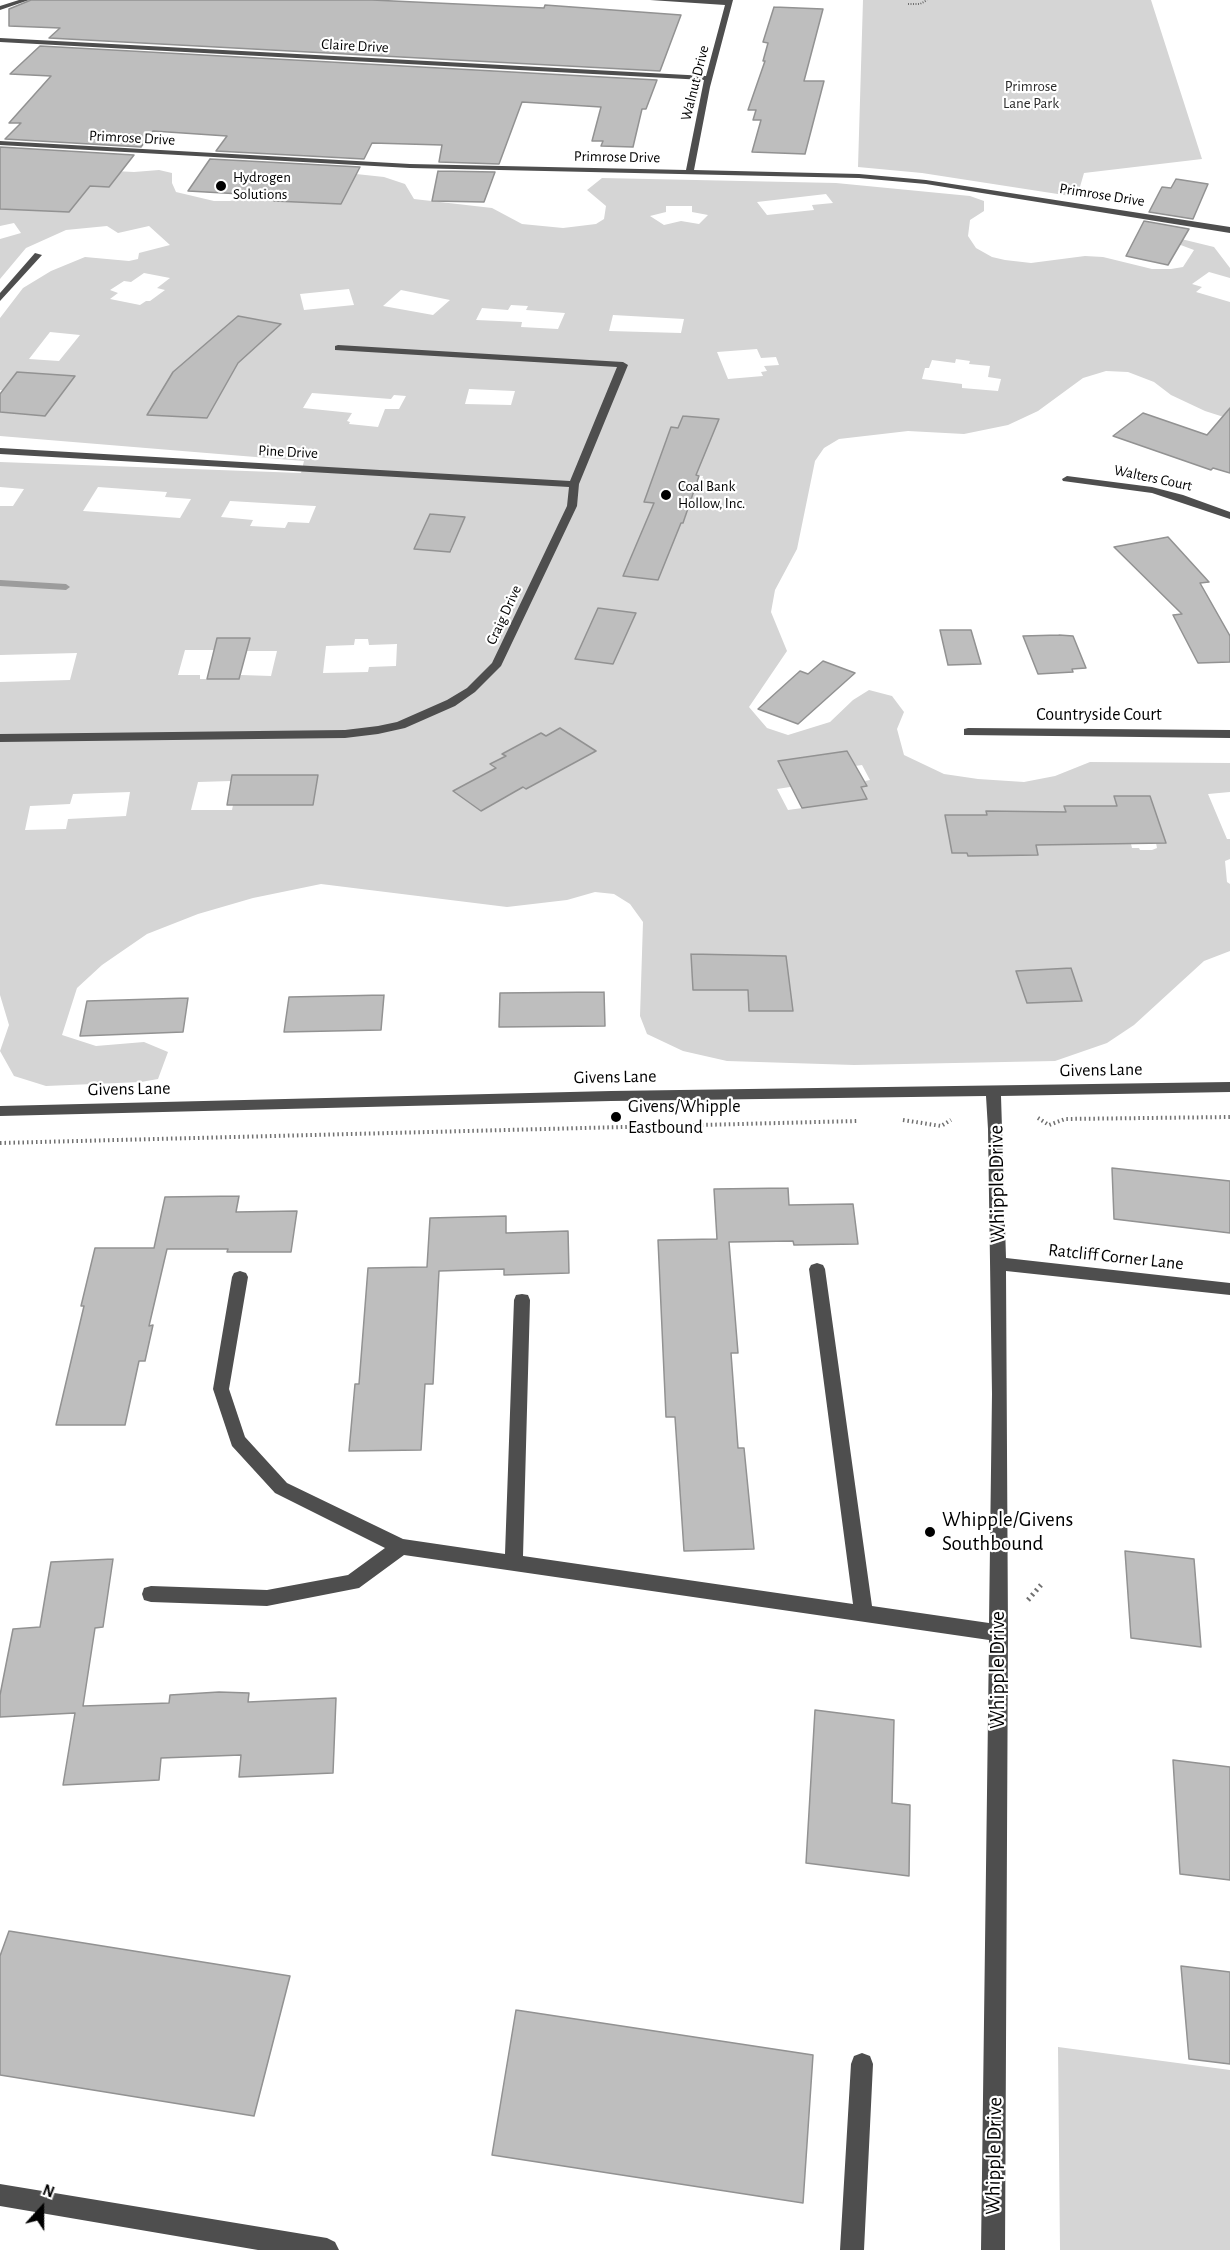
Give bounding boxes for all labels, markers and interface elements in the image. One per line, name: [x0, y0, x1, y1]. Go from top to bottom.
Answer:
street label: Claire Drive: [321, 35, 389, 57]
street label: Walnut Drive: [677, 43, 713, 123]
park label: Primrose Lane Park: [1003, 77, 1059, 112]
street label: Primrose Drive: [88, 127, 176, 149]
street label: Primrose Drive: [574, 147, 660, 167]
place label: Hydrogen Solutions: [233, 168, 291, 203]
marker: Hydrogen Solutions: [214, 179, 228, 193]
street label: Primrose Drive: [1058, 179, 1146, 211]
street label: Pine Drive: [258, 441, 318, 463]
street label: Walters Court: [1112, 461, 1194, 495]
place label: Coal Bank Hollow, Inc.: [678, 477, 745, 512]
marker: Coal Bank Hollow, Inc.: [659, 488, 673, 502]
street label: Craig Drive: [482, 582, 526, 648]
street label: Countryside Court: [1036, 704, 1162, 726]
street label: Givens Lane: [1059, 1058, 1143, 1082]
street label: Givens Lane: [573, 1065, 657, 1089]
street label: Givens Lane: [87, 1077, 171, 1101]
place label: Givens/Whipple Eastbound: [628, 1096, 741, 1138]
marker: Givens/Whipple Eastbound: [609, 1110, 623, 1124]
street label: Whipple Drive: [983, 1125, 1011, 1243]
street label: Ratcliff Corner Lane: [1047, 1239, 1185, 1275]
place label: Whipple/Givens Southbound: [942, 1507, 1073, 1557]
marker: Whipple/Givens Southbound: [923, 1525, 937, 1539]
street label: Whipple Drive: [985, 1611, 1011, 1729]
street label: Whipple Drive: [980, 2097, 1008, 2215]
north arrow: [12, 2178, 72, 2238]
text: N: [40, 2182, 57, 2201]

